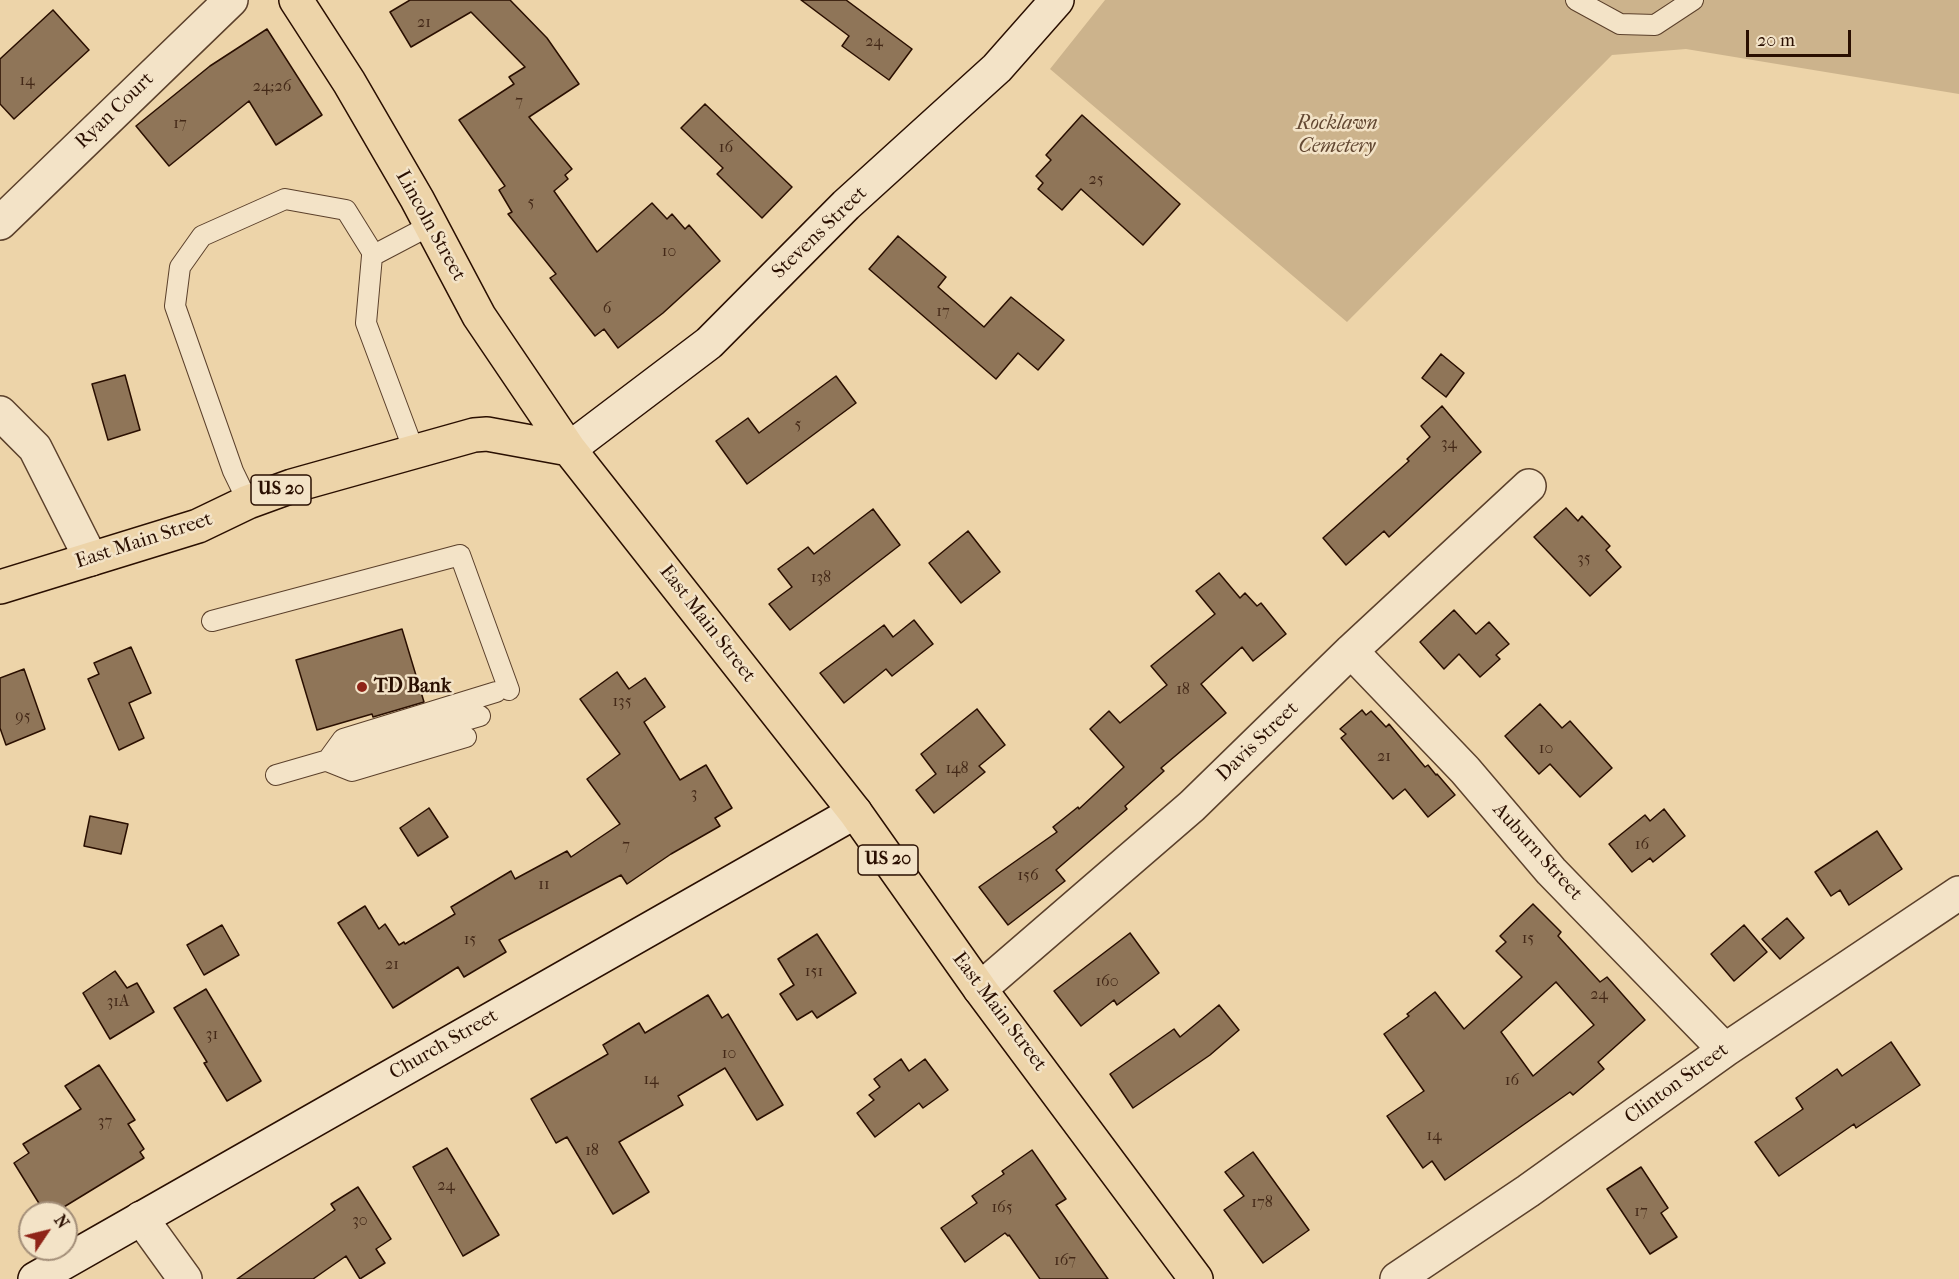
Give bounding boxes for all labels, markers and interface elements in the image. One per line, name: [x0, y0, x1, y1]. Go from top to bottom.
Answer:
house number: 21: [417, 13, 431, 33]
scale bar: [1749, 18, 1854, 56]
text: 20 m: [1757, 30, 1795, 51]
house number: 24: [865, 32, 883, 52]
street label: Ryan Court: [71, 68, 159, 154]
house number: 14: [19, 71, 35, 91]
house number: 24;26: [253, 77, 291, 97]
house number: 7: [515, 92, 523, 112]
park label: Rocklawn Cemetery: [1296, 112, 1378, 159]
house number: 17: [173, 114, 187, 134]
house number: 16: [719, 138, 733, 158]
street label: Lincoln Street: [390, 167, 470, 285]
house number: 25: [1088, 170, 1104, 190]
street label: Stevens Street: [768, 182, 872, 284]
house number: 5: [528, 193, 534, 213]
house number: 10: [662, 242, 676, 262]
house number: 6: [603, 299, 611, 319]
house number: 17: [936, 302, 950, 322]
house number: 5: [795, 415, 801, 435]
house number: 34: [1441, 434, 1457, 454]
road number: US 20: [251, 475, 311, 505]
street label: East Main Street: [73, 508, 215, 574]
house number: 35: [1577, 549, 1591, 569]
street label: East Main Street: [654, 561, 760, 687]
house number: 138: [811, 568, 831, 588]
place label: TD Bank: [374, 675, 451, 699]
marker: TD Bank: [355, 680, 369, 694]
house number: 18: [1176, 680, 1190, 700]
house number: 135: [612, 692, 632, 712]
street label: Davis Street: [1212, 697, 1304, 787]
house number: 95: [15, 707, 31, 727]
house number: 10: [1539, 739, 1553, 759]
house number: 21: [1377, 747, 1391, 767]
house number: 148: [945, 759, 969, 779]
house number: 3: [691, 784, 697, 804]
street label: Auburn Street: [1487, 798, 1587, 906]
house number: 16: [1635, 835, 1649, 855]
house number: 7: [622, 836, 630, 856]
road number: US 20: [858, 845, 918, 875]
house number: 156: [1017, 866, 1039, 886]
house number: 11: [538, 875, 550, 895]
house number: 15: [1522, 929, 1534, 949]
house number: 15: [464, 930, 476, 950]
street label: East Main Street: [947, 948, 1051, 1076]
house number: 21: [385, 955, 399, 975]
house number: 151: [805, 962, 823, 982]
house number: 160: [1095, 972, 1119, 992]
house number: 24: [1590, 985, 1608, 1005]
house number: 31A: [107, 992, 129, 1012]
street label: Church Street: [386, 1004, 502, 1086]
house number: 31: [206, 1025, 218, 1045]
street label: Clinton Street: [1621, 1038, 1733, 1130]
house number: 10: [722, 1044, 736, 1064]
house number: 14: [643, 1070, 659, 1090]
house number: 16: [1505, 1071, 1519, 1091]
house number: 37: [98, 1112, 112, 1132]
house number: 14: [1426, 1126, 1442, 1146]
house number: 18: [585, 1141, 599, 1161]
house number: 24: [437, 1176, 455, 1196]
house number: 178: [1251, 1193, 1273, 1213]
house number: 165: [991, 1198, 1013, 1218]
north arrow: [18, 1201, 78, 1261]
house number: 17: [1634, 1202, 1648, 1222]
text: N: [50, 1211, 73, 1232]
house number: 30: [352, 1211, 368, 1231]
house number: 167: [1054, 1251, 1076, 1271]

